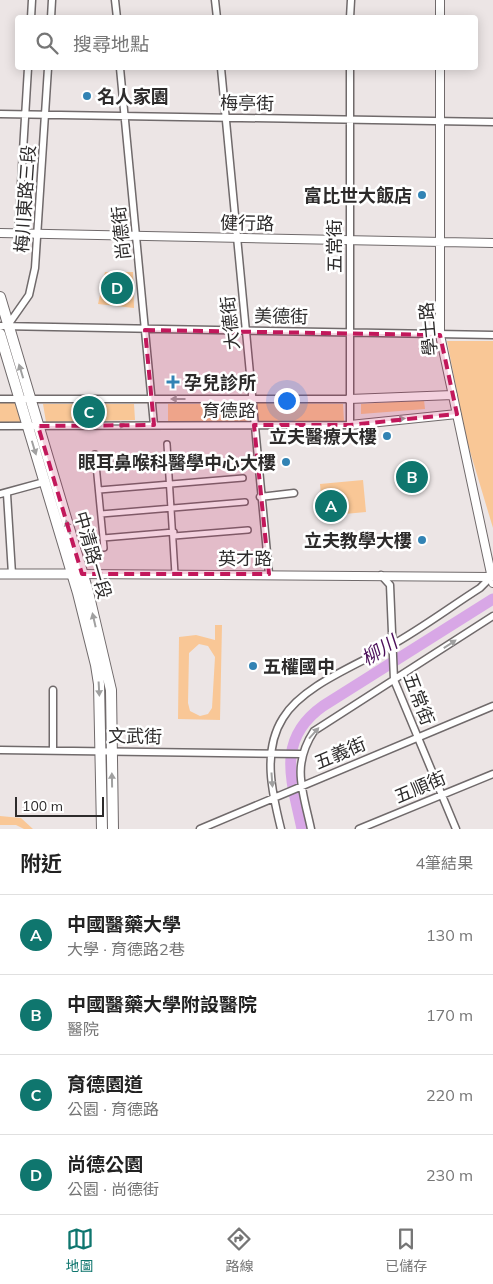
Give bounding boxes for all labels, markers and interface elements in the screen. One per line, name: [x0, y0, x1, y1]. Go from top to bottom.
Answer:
search box: [15, 15, 478, 70]
icon: search: [33, 29, 61, 57]
text: 搜尋地點: [73, 32, 149, 56]
place label: 名人家園: [97, 85, 169, 108]
marker: 名人家園: [81, 90, 93, 102]
street label: 梅亭街: [220, 91, 274, 115]
street label: 梅川東路三段: [10, 144, 40, 254]
place label: 富比世大飯店: [304, 184, 412, 207]
marker: 富比世大飯店: [416, 189, 428, 201]
street label: 尚德街: [107, 205, 135, 261]
street label: 健行路: [220, 211, 274, 235]
street label: 五常街: [323, 219, 346, 273]
pin: D: [101, 269, 133, 307]
street label: 大德街: [216, 295, 244, 351]
street label: 學士路: [414, 301, 442, 357]
street label: 美德街: [254, 304, 308, 328]
one-way arrow: [17, 364, 25, 379]
place label: 孕兒診所: [184, 371, 256, 394]
marker: 孕兒診所: [166, 375, 180, 389]
your location: [274, 388, 300, 414]
pin: C: [73, 393, 105, 431]
one-way arrow: [169, 395, 185, 403]
street label: 育德路: [202, 399, 256, 422]
one-way arrow: [390, 415, 406, 423]
one-way arrow: [111, 421, 127, 429]
place label: 立夫醫療大樓: [269, 425, 377, 448]
marker: 立夫醫療大樓: [381, 430, 393, 442]
one-way arrow: [31, 441, 39, 456]
place label: 眼耳鼻喉科醫學中心大樓: [78, 451, 276, 474]
marker: 眼耳鼻喉科醫學中心大樓: [280, 456, 292, 468]
pin: B: [396, 458, 428, 496]
pin: A: [315, 487, 347, 525]
street label: 中清路一段: [70, 509, 116, 601]
one-way arrow: [63, 520, 71, 535]
place label: 立夫教學大樓: [304, 529, 412, 552]
marker: 立夫教學大樓: [416, 534, 428, 546]
street label: 英才路: [218, 547, 272, 570]
one-way arrow: [90, 612, 98, 627]
water label: 柳川: [357, 629, 403, 670]
one-way arrow: [443, 639, 456, 649]
place label: 五權國中: [263, 655, 335, 678]
marker: 五權國中: [247, 660, 259, 672]
street label: 五常街: [399, 670, 439, 728]
one-way arrow: [95, 681, 103, 697]
street label: 文武街: [108, 724, 162, 748]
one-way arrow: [309, 727, 320, 739]
street label: 五義街: [311, 732, 369, 774]
street label: 五順街: [391, 766, 449, 808]
one-way arrow: [108, 772, 116, 788]
one-way arrow: [269, 772, 277, 788]
scale bar: [15, 794, 104, 817]
text: 100 m: [22, 797, 63, 815]
text: 附近: [20, 850, 62, 876]
text: 4筆結果: [415, 853, 473, 873]
text: 中國醫藥大學: [67, 912, 181, 936]
text: A: [30, 925, 42, 945]
text: 130 m: [426, 925, 473, 945]
text: 大學 · 育德路2巷: [67, 939, 185, 959]
text: 中國醫藥大學附設醫院: [67, 992, 257, 1016]
text: B: [30, 1005, 42, 1025]
text: 170 m: [426, 1005, 473, 1025]
text: 醫院: [67, 1019, 99, 1039]
text: 育德園道: [67, 1072, 143, 1096]
text: C: [31, 1085, 41, 1105]
text: 220 m: [426, 1085, 473, 1105]
text: 公園 · 育德路: [67, 1099, 159, 1119]
text: 尚德公園: [67, 1152, 143, 1176]
text: D: [30, 1165, 42, 1185]
text: 230 m: [426, 1165, 473, 1185]
text: 公園 · 尚德街: [67, 1179, 159, 1199]
tab: 地圖: [66, 1225, 94, 1275]
tab: 路線: [225, 1225, 253, 1275]
tab: 已儲存: [385, 1225, 427, 1275]

